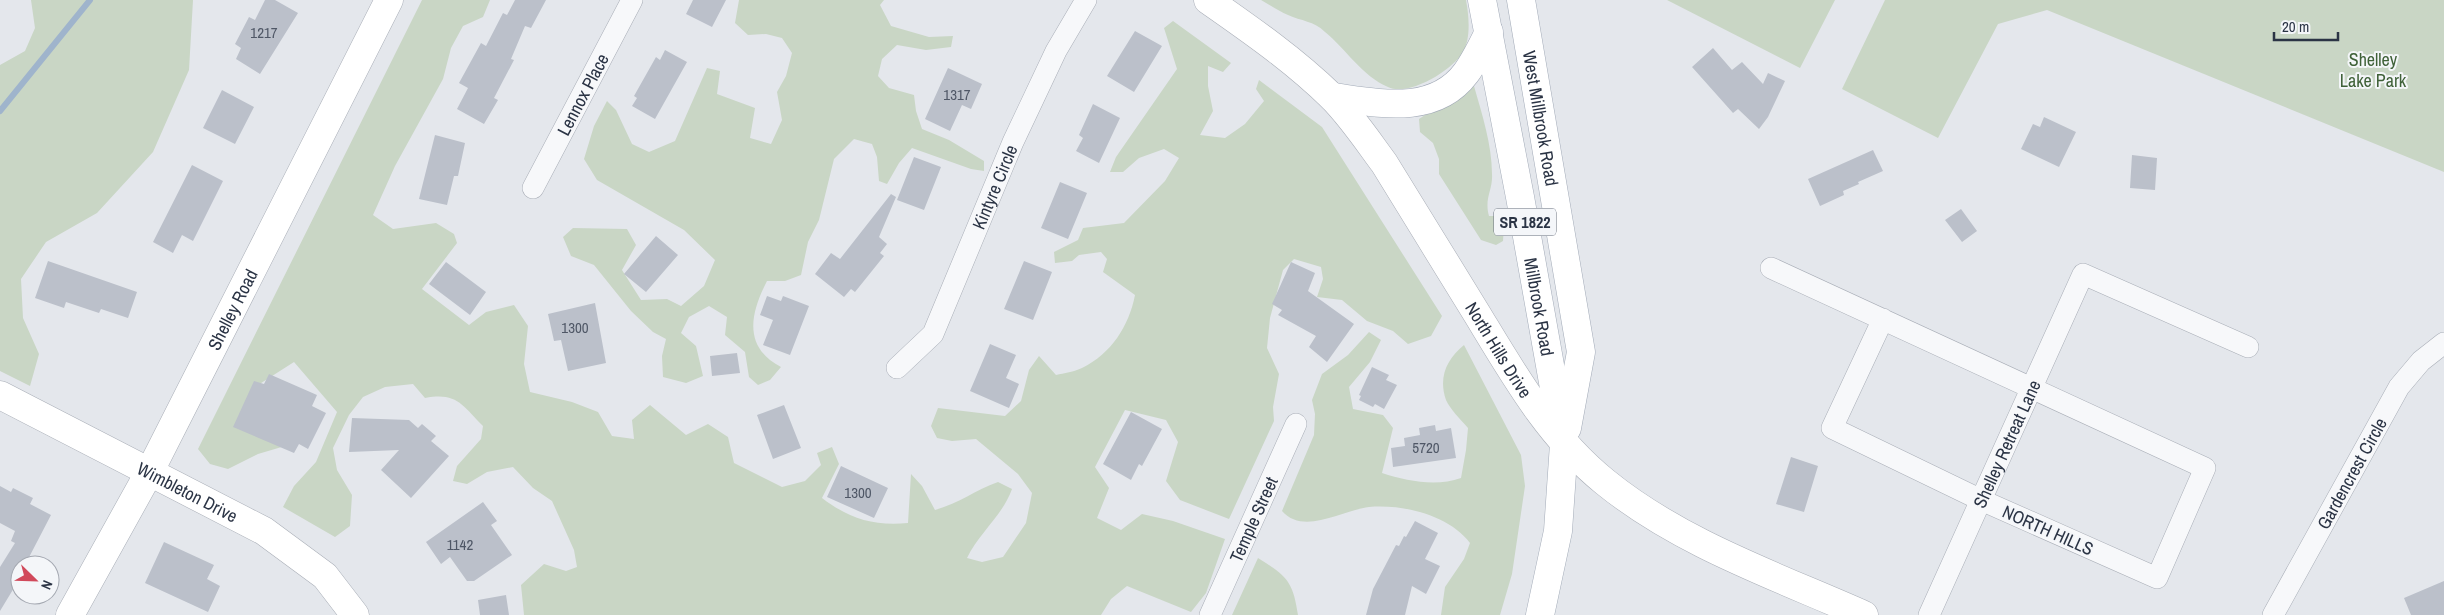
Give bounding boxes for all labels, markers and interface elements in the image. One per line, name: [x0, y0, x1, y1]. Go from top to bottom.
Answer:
scale bar: [2274, 10, 2338, 42]
text: 20 m: [2282, 16, 2309, 37]
house number: 1217: [250, 22, 278, 43]
park label: Shelley Lake Park: [2340, 47, 2407, 93]
street label: Lennox Place: [550, 49, 614, 140]
street label: West Millbrook Road: [1517, 49, 1565, 188]
house number: 1317: [943, 84, 971, 105]
street label: Kintyre Circle: [966, 141, 1023, 233]
road number: SR 1822: [1494, 208, 1556, 236]
street label: Millbrook Road: [1519, 256, 1561, 358]
street label: Shelley Road: [201, 265, 263, 354]
street label: North Hills Drive: [1460, 297, 1538, 403]
house number: 1300: [561, 317, 589, 338]
street label: Shelley Retreat Lane: [1967, 376, 2046, 512]
street label: Gardencrest Circle: [2310, 413, 2392, 534]
house number: 5720: [1412, 437, 1440, 458]
street label: Wimbleton Drive: [133, 455, 242, 528]
street label: Temple Street: [1223, 473, 1283, 566]
house number: 1300: [844, 482, 872, 503]
street label: NORTH HILLS: [1998, 499, 2098, 561]
house number: 1142: [447, 534, 473, 555]
north arrow: [10, 555, 60, 605]
text: N: [37, 578, 57, 592]

